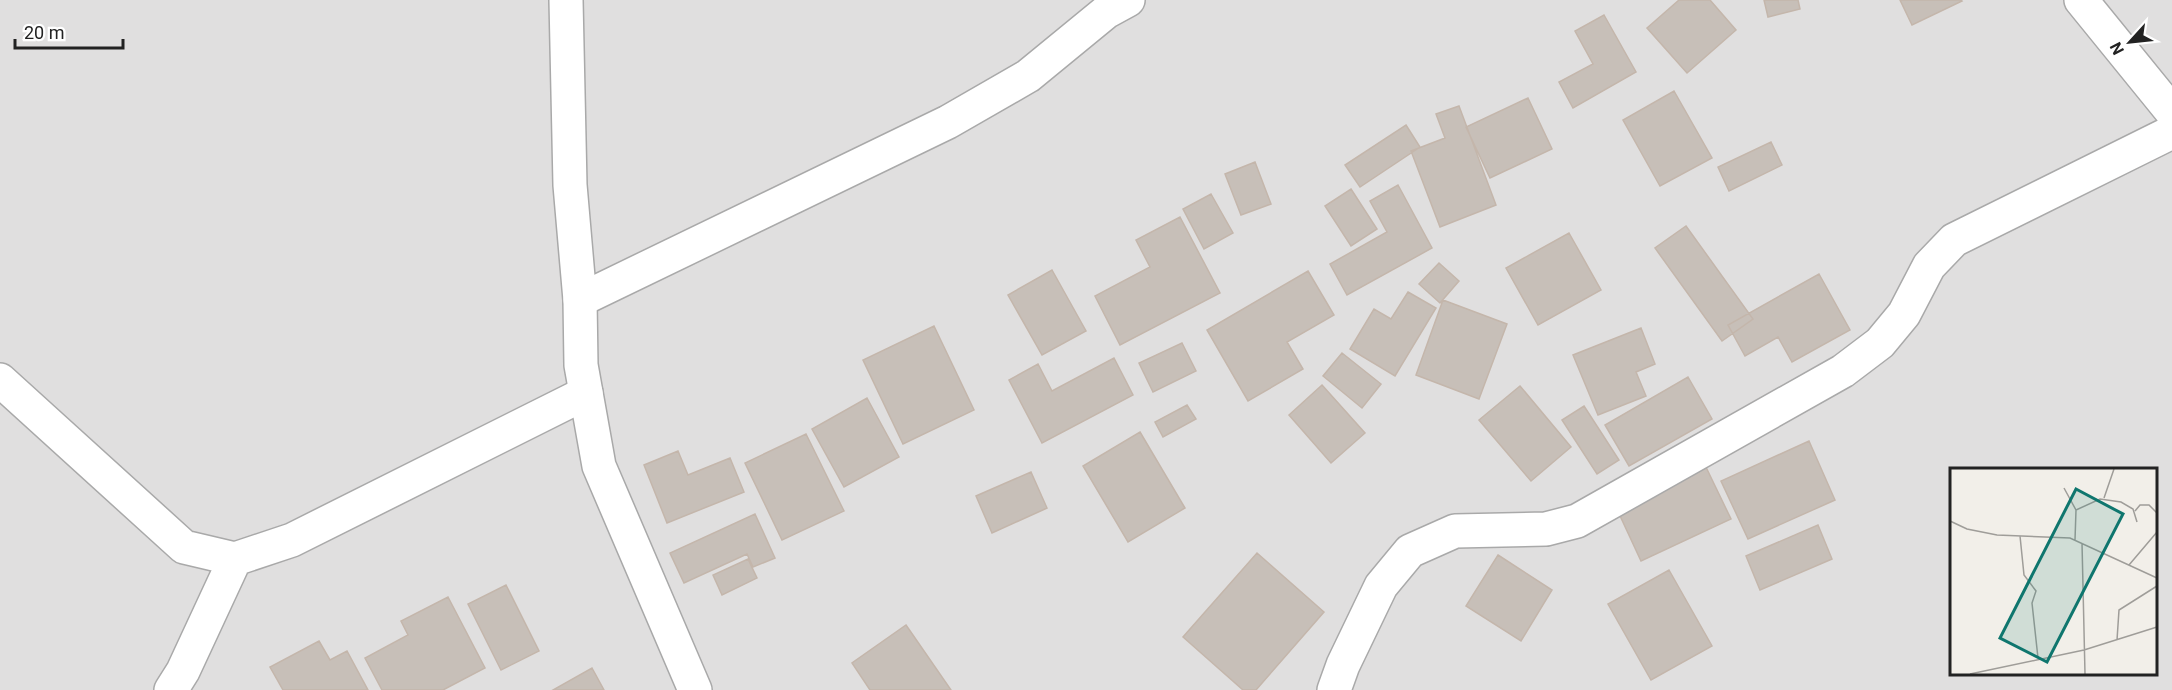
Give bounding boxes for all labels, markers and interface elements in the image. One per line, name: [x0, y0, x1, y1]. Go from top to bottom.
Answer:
scale bar: [15, 12, 123, 50]
north arrow: [2100, 12, 2160, 72]
text: 20 m: [24, 22, 64, 43]
text: N: [2106, 39, 2128, 58]
inset map: [1950, 468, 2157, 675]

